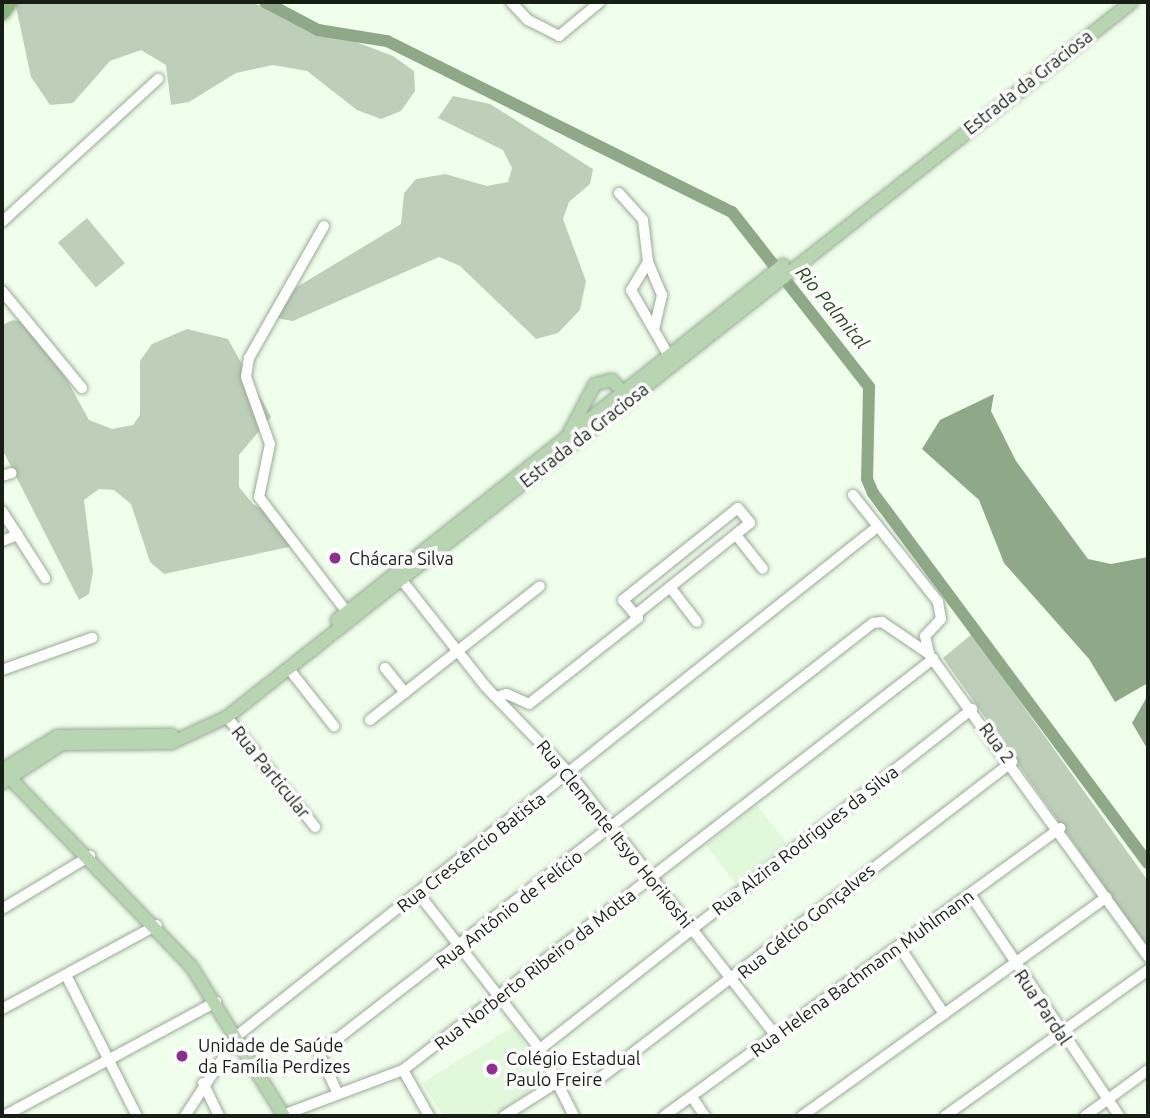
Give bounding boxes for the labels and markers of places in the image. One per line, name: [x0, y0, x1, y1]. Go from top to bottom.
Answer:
place label: Chácara Silva: [349, 547, 454, 569]
marker: Chácara Silva: [327, 550, 343, 566]
place label: Unidade de Saúde da Família Perdizes: [198, 1035, 350, 1078]
marker: Unidade de Saúde da Família Perdizes: [172, 1046, 192, 1066]
place label: Colégio Estadual Paulo Freire: [506, 1048, 641, 1090]
marker: Colégio Estadual Paulo Freire: [484, 1061, 500, 1077]

